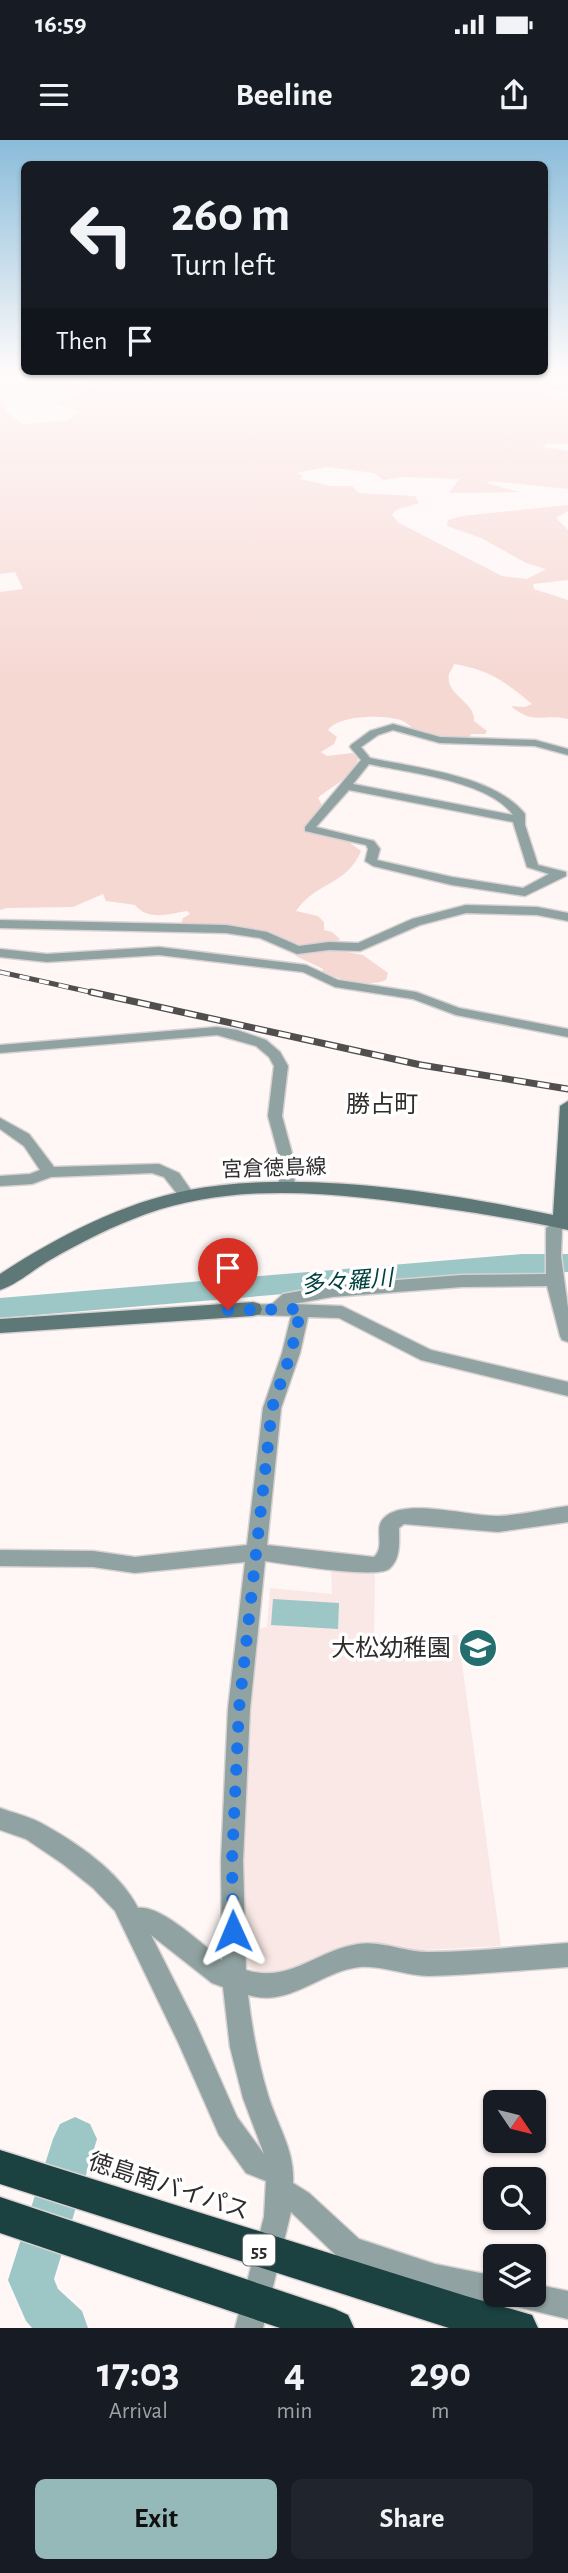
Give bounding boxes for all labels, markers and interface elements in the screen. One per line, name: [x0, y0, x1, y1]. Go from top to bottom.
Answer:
text: 16:59: [35, 11, 87, 37]
icon: menu: [35, 76, 73, 114]
icon: share: [495, 76, 533, 114]
text: Beeline: [235, 79, 333, 111]
icon: left: [56, 189, 147, 280]
text: 260 m: [171, 191, 290, 240]
text: Turn left: [171, 249, 275, 281]
icon: arrive: [121, 322, 159, 360]
text: Then: [56, 328, 107, 354]
district label: 勝占町: [346, 1091, 418, 1117]
street label: 宮倉徳島線: [221, 1155, 327, 1181]
pin: [198, 1238, 258, 1310]
icon: arrive: [209, 1249, 247, 1287]
water label: 多々羅川: [300, 1265, 397, 1298]
school or university icon: 大松幼稚園: [457, 1627, 499, 1669]
place label: 大松幼稚園: [331, 1635, 451, 1661]
position arrow: [196, 1894, 270, 1968]
north arrow: [483, 2090, 546, 2152]
map controls: [483, 2090, 546, 2307]
street label: 徳島南バイパス: [85, 2148, 253, 2224]
button: search: [483, 2167, 546, 2230]
road number: 55: [243, 2234, 275, 2266]
button: layers: [483, 2244, 546, 2307]
text: 17:03: [97, 2352, 180, 2394]
text: 4: [284, 2352, 305, 2394]
text: 290: [409, 2352, 471, 2394]
text: Arrival: [109, 2400, 168, 2423]
text: min: [277, 2400, 312, 2423]
text: m: [431, 2400, 449, 2423]
button: Exit: [35, 2479, 277, 2559]
button: Share: [291, 2479, 533, 2559]

